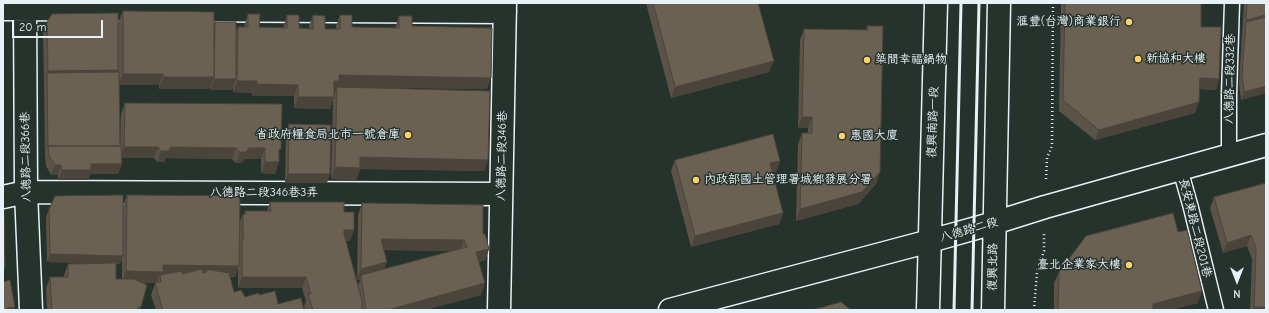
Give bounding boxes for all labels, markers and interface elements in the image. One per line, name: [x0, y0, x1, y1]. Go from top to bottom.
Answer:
scale bar: [14, 12, 105, 38]
place label: 滙豐(台灣)商業銀行: [1017, 15, 1121, 29]
marker: 滙豐(台灣)商業銀行: [1124, 17, 1134, 27]
text: 20 m: [19, 20, 47, 34]
street label: 八德路二段332巷: [1222, 34, 1238, 124]
place label: 新協和大樓: [1146, 52, 1206, 66]
place label: 築間幸福鍋物: [875, 53, 947, 67]
marker: 新協和大樓: [1133, 54, 1143, 64]
marker: 築間幸福鍋物: [862, 55, 872, 65]
street label: 復興南路一段: [925, 86, 941, 158]
street label: 八德路二段366巷: [18, 111, 34, 203]
street label: 八德路二段346巷: [494, 111, 510, 201]
place label: 省政府糧食局北市一號倉庫: [256, 128, 400, 142]
place label: 惠國大廈: [850, 129, 898, 143]
marker: 省政府糧食局北市一號倉庫: [403, 130, 413, 140]
marker: 惠國大廈: [837, 131, 847, 141]
place label: 內政部國土管理署城鄉發展分署: [704, 173, 872, 187]
marker: 內政部國土管理署城鄉發展分署: [691, 175, 701, 185]
street label: 長安東路二段201巷: [1176, 177, 1214, 279]
street label: 八德路二段346巷3弄: [210, 186, 318, 200]
street label: 八德路二段: [938, 215, 1000, 245]
street label: 復興北路: [985, 243, 1001, 291]
place label: 臺北企業家大樓: [1037, 258, 1121, 272]
marker: 臺北企業家大樓: [1124, 260, 1134, 270]
north arrow: [1217, 261, 1257, 301]
text: N: [1233, 287, 1241, 300]

